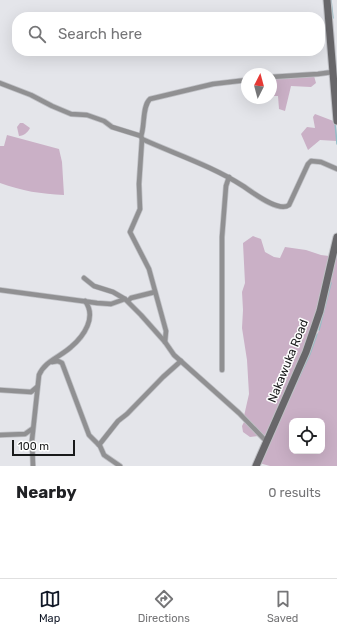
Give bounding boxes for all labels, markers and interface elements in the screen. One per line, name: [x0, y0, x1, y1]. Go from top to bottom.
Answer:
search box: [12, 12, 325, 56]
icon: search: [26, 23, 48, 45]
text: Search here: [58, 25, 142, 43]
north arrow: [241, 68, 277, 104]
street label: Nakawuka Road: [265, 317, 311, 405]
map controls: [289, 418, 325, 454]
button: locate: [289, 418, 325, 454]
scale bar: [12, 438, 75, 457]
text: 100 m: [18, 440, 49, 453]
text: Nearby: [16, 482, 77, 502]
text: 0 results: [268, 485, 321, 500]
tab: Map: [39, 588, 61, 625]
tab: Directions: [138, 588, 190, 625]
tab: Saved: [267, 588, 298, 625]

